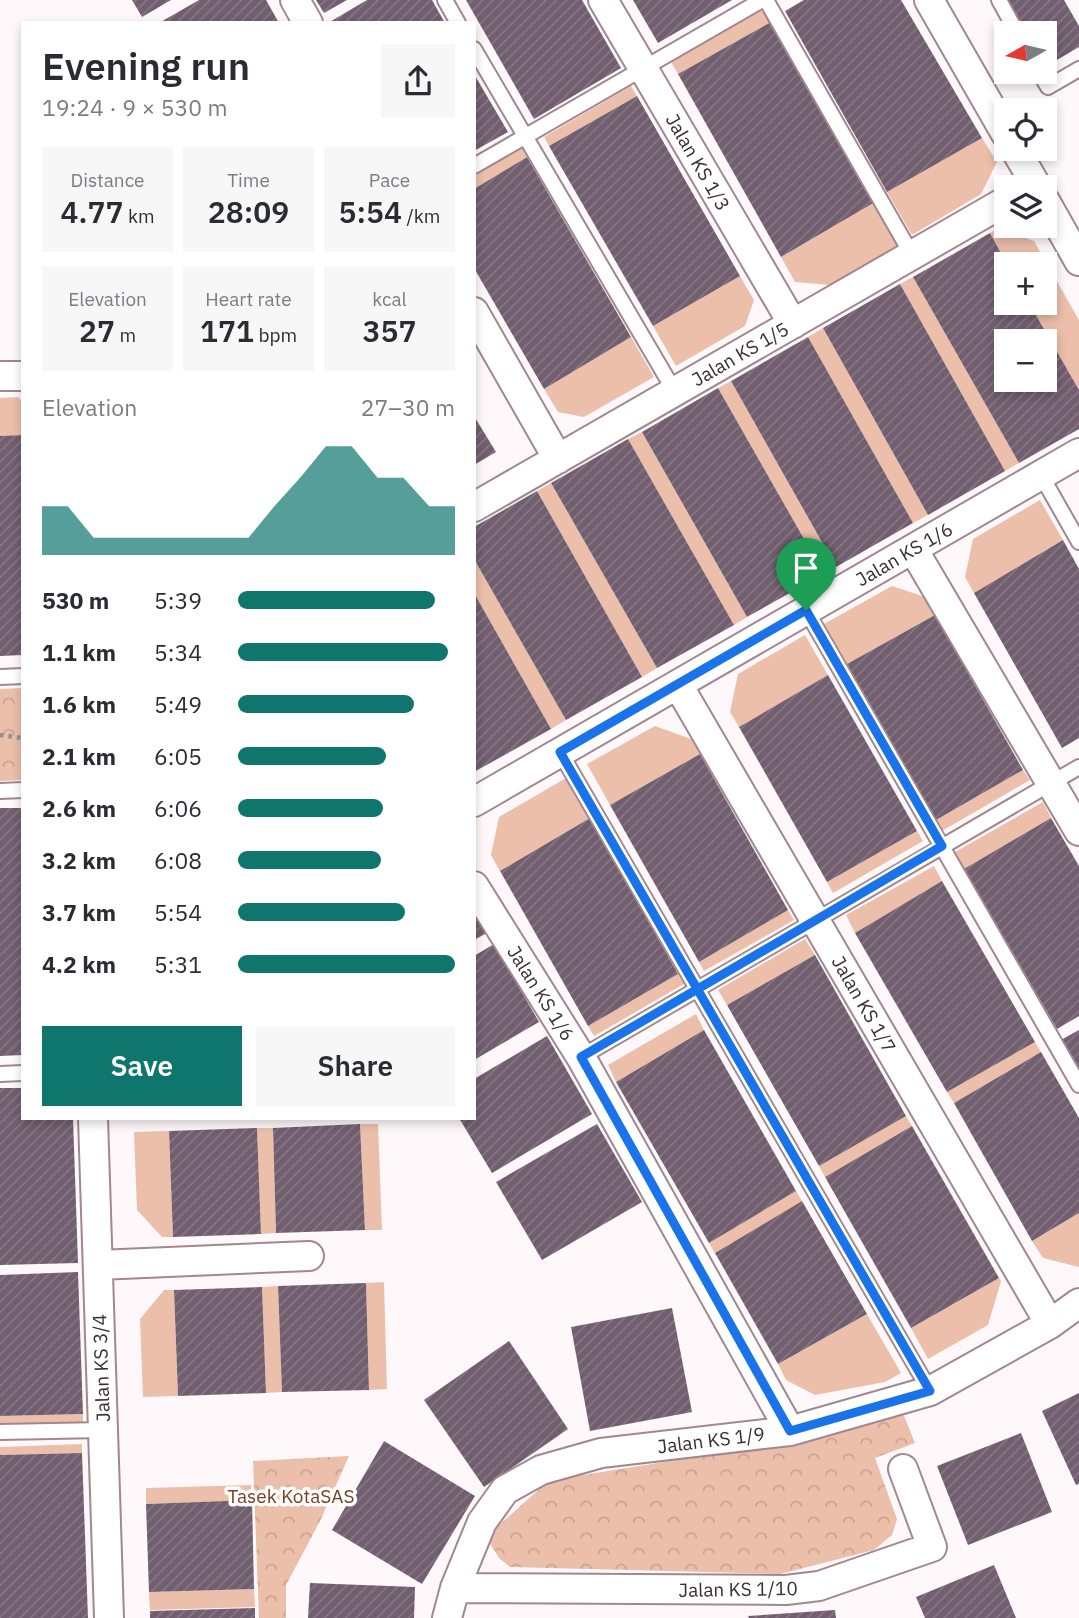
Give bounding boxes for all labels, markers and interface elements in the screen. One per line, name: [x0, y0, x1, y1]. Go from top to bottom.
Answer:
north arrow: [994, 21, 1057, 84]
map controls: [994, 21, 1057, 392]
text: Evening run: [42, 41, 250, 90]
button: share: [381, 44, 455, 118]
text: 19:24 · 9 × 530 m: [42, 92, 228, 122]
button: locate: [994, 98, 1057, 161]
street label: Jalan KS 1/3: [661, 109, 735, 215]
text: Distance: [70, 168, 145, 192]
text: Time: [227, 168, 270, 192]
text: Pace: [369, 168, 410, 192]
button: layers: [994, 175, 1057, 238]
text: 4.77: [60, 192, 123, 231]
text: 28:09: [208, 192, 289, 231]
text: 5:54: [339, 192, 402, 231]
text: km: [123, 204, 155, 228]
text: /km: [402, 204, 440, 228]
button: +: [994, 252, 1057, 315]
text: Elevation: [68, 287, 147, 311]
text: Heart rate: [205, 287, 292, 311]
text: kcal: [372, 287, 407, 311]
text: 27: [79, 311, 115, 350]
text: 171: [200, 311, 254, 350]
text: 357: [363, 311, 417, 350]
street label: Jalan KS 1/5: [687, 317, 793, 391]
text: m: [115, 323, 136, 347]
text: bpm: [254, 323, 297, 347]
button: −: [994, 329, 1057, 392]
text: Elevation: [42, 392, 137, 422]
text: 27–30 m: [361, 392, 455, 422]
street label: Jalan KS 1/6: [851, 517, 957, 591]
pin: [776, 538, 836, 610]
icon: arrive: [787, 549, 825, 587]
text: 530 m: [42, 585, 109, 615]
text: 5:39: [154, 585, 202, 615]
text: 1.1 km: [42, 637, 116, 667]
text: 5:34: [154, 637, 202, 667]
text: 1.6 km: [42, 689, 116, 719]
text: 5:49: [154, 689, 202, 719]
text: 2.1 km: [42, 741, 116, 771]
text: 6:05: [154, 741, 202, 771]
text: 2.6 km: [42, 793, 116, 823]
text: 6:06: [154, 793, 202, 823]
text: 3.2 km: [42, 845, 116, 875]
text: 6:08: [154, 845, 202, 875]
text: 3.7 km: [42, 897, 116, 927]
text: 5:54: [154, 897, 202, 927]
street label: Jalan KS 1/6: [502, 941, 580, 1045]
text: 4.2 km: [42, 949, 116, 979]
text: 5:31: [154, 949, 202, 979]
street label: Jalan KS 1/7: [827, 951, 901, 1057]
button: Save: [42, 1026, 242, 1106]
button: Share: [256, 1026, 455, 1106]
street label: Jalan KS 3/4: [87, 1314, 115, 1422]
street label: Jalan KS 1/9: [656, 1422, 766, 1458]
park label: Tasek KotaSAS: [227, 1484, 355, 1508]
street label: Jalan KS 1/10: [678, 1576, 798, 1602]

